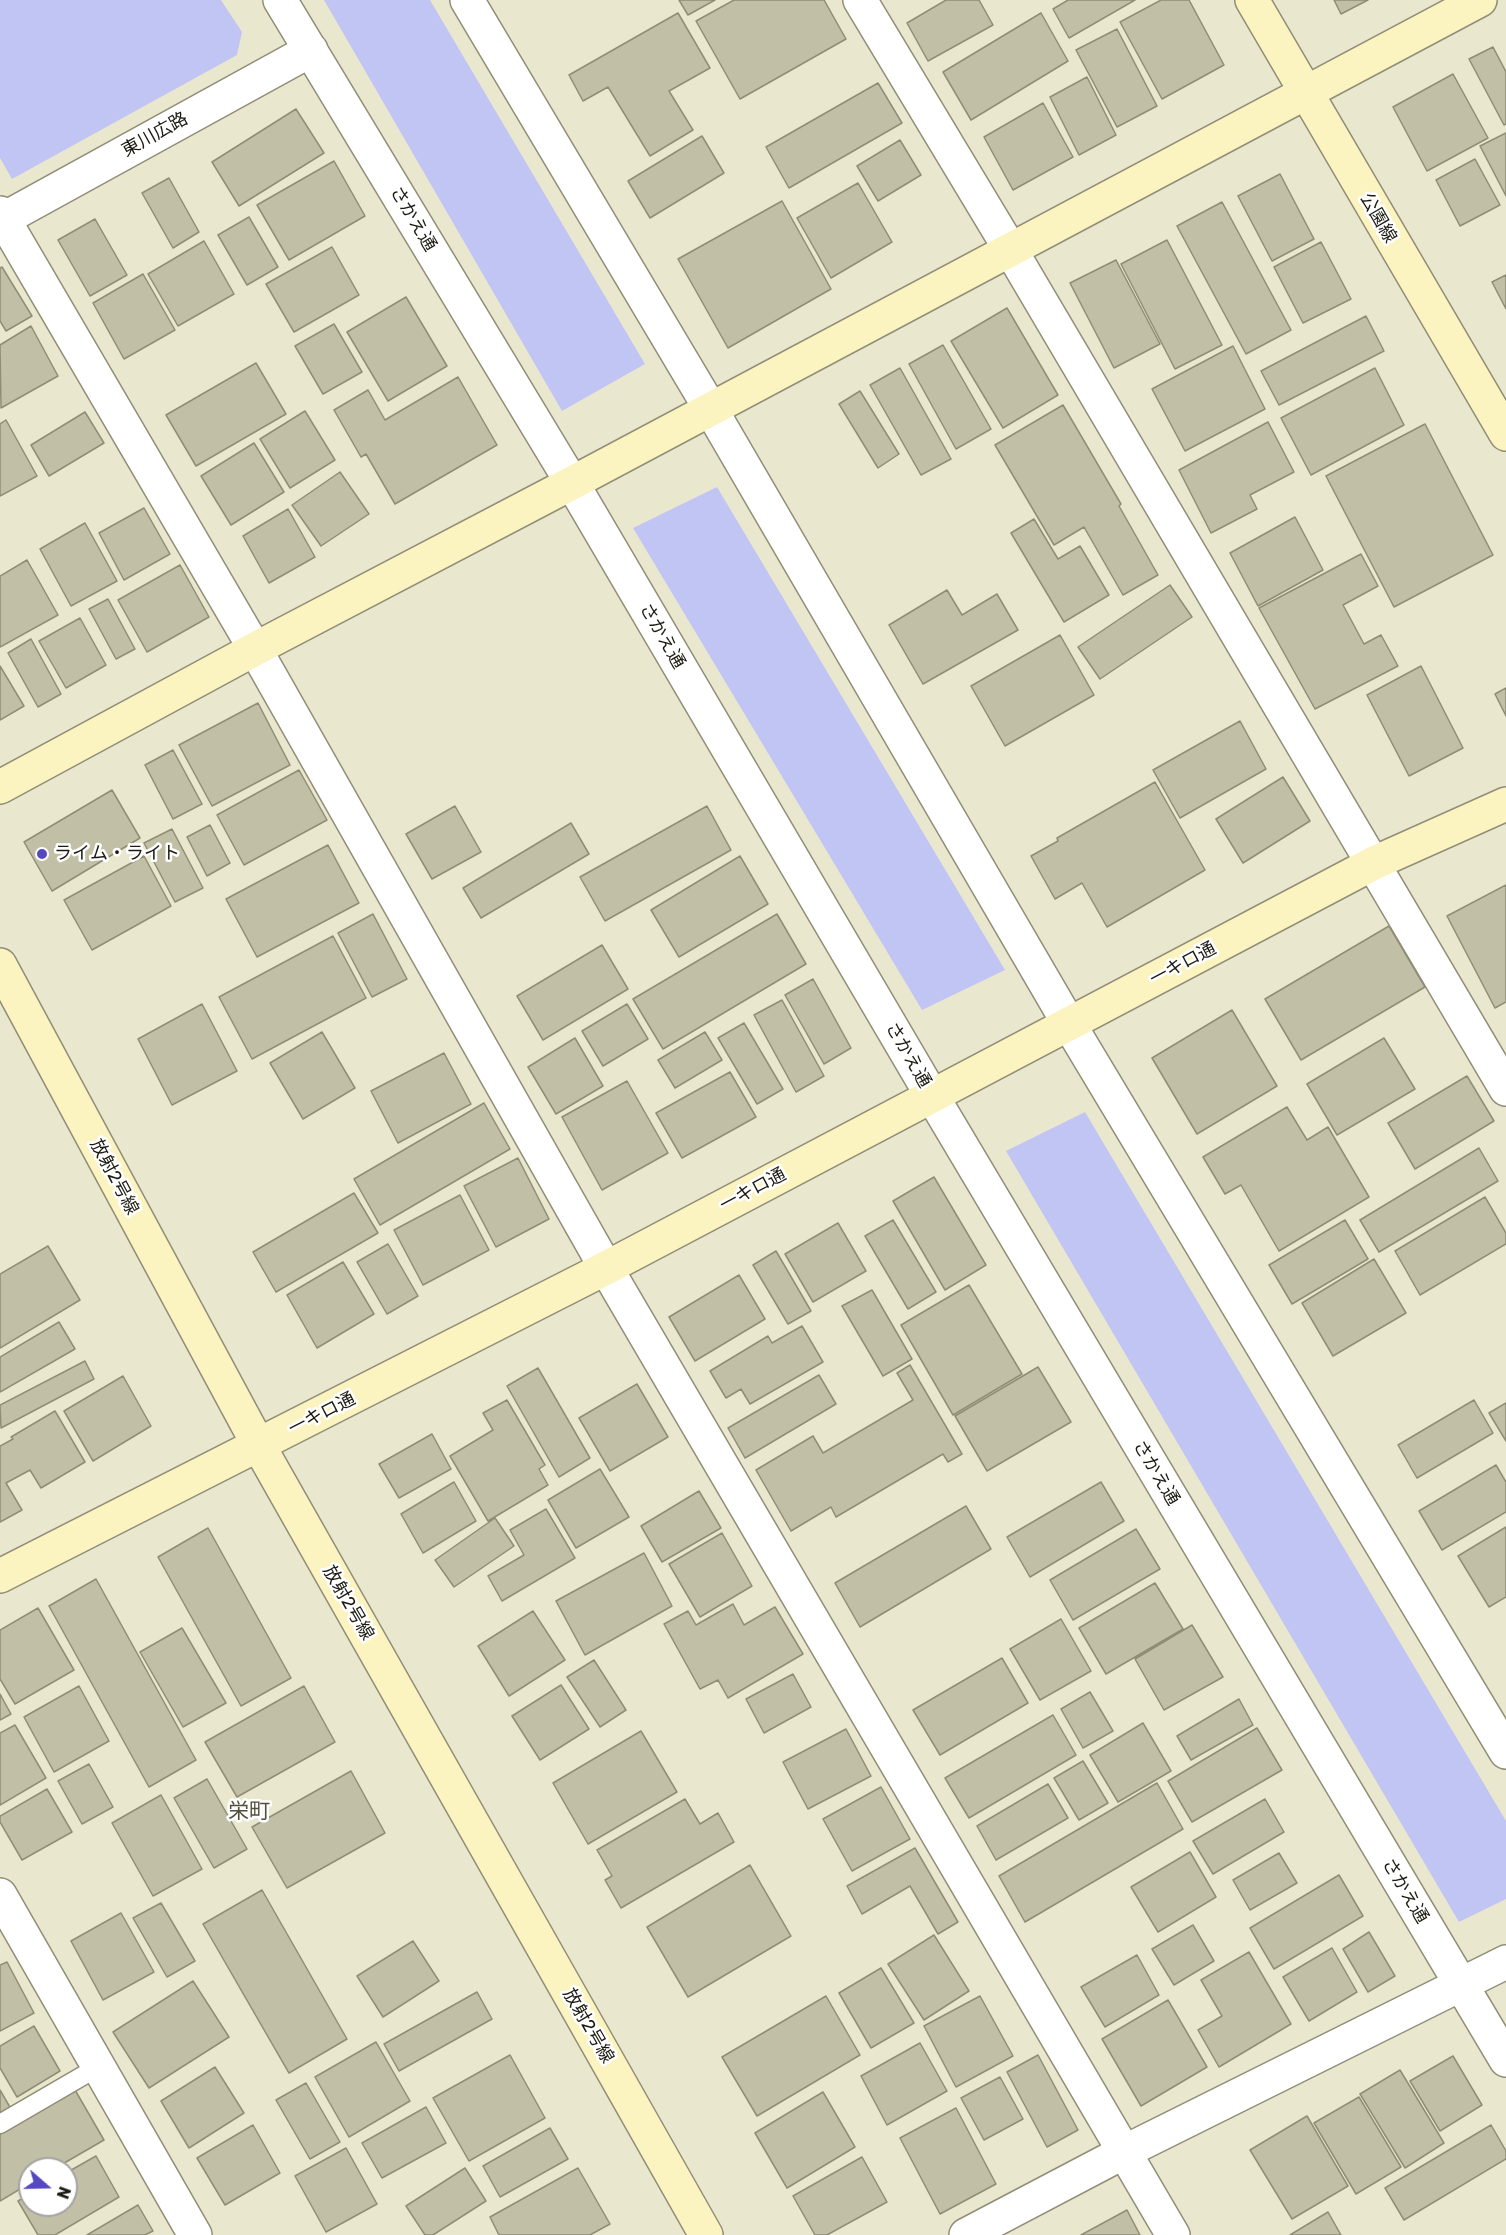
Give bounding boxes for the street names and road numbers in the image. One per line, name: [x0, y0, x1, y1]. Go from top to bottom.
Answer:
street label: 東川広路: [118, 108, 192, 162]
street label: さかえ通: [385, 183, 441, 255]
street label: 公園線: [1355, 189, 1401, 247]
street label: さかえ通: [635, 599, 689, 673]
street label: 一キロ通: [1146, 938, 1220, 990]
street label: さかえ通: [881, 1018, 935, 1092]
street label: 放射2号線: [85, 1135, 143, 1219]
street label: 一キロ通: [716, 1164, 790, 1216]
street label: 一キロ通: [285, 1388, 359, 1440]
street label: さかえ通: [1128, 1437, 1184, 1509]
street label: 放射2号線: [318, 1562, 378, 1644]
street label: さかえ通: [1377, 1855, 1433, 1927]
street label: 放射2号線: [558, 1985, 618, 2067]

